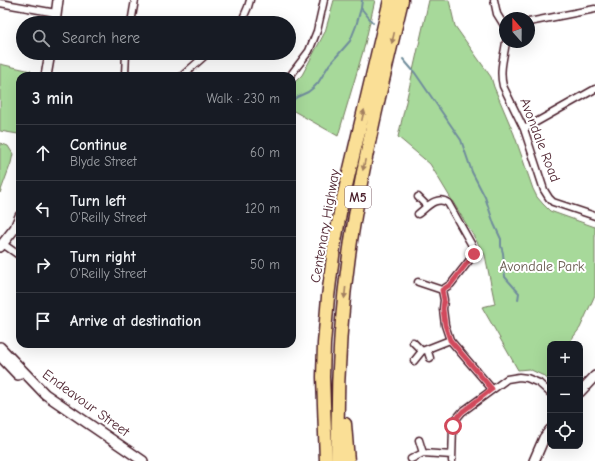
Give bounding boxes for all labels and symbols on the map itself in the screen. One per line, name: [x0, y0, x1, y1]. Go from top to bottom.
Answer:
north arrow: [499, 12, 535, 48]
one-way arrow: [390, 32, 396, 44]
street label: Avondale Road: [516, 96, 564, 184]
one-way arrow: [361, 108, 367, 121]
one-way arrow: [361, 159, 367, 171]
street label: Centenary Highway: [307, 167, 344, 284]
road number: M5: [345, 186, 371, 208]
route end: [465, 245, 483, 263]
park label: Avondale Park: [499, 258, 585, 275]
one-way arrow: [341, 287, 348, 299]
street label: Endeavour Street: [39, 366, 134, 441]
route start: [444, 417, 462, 435]

